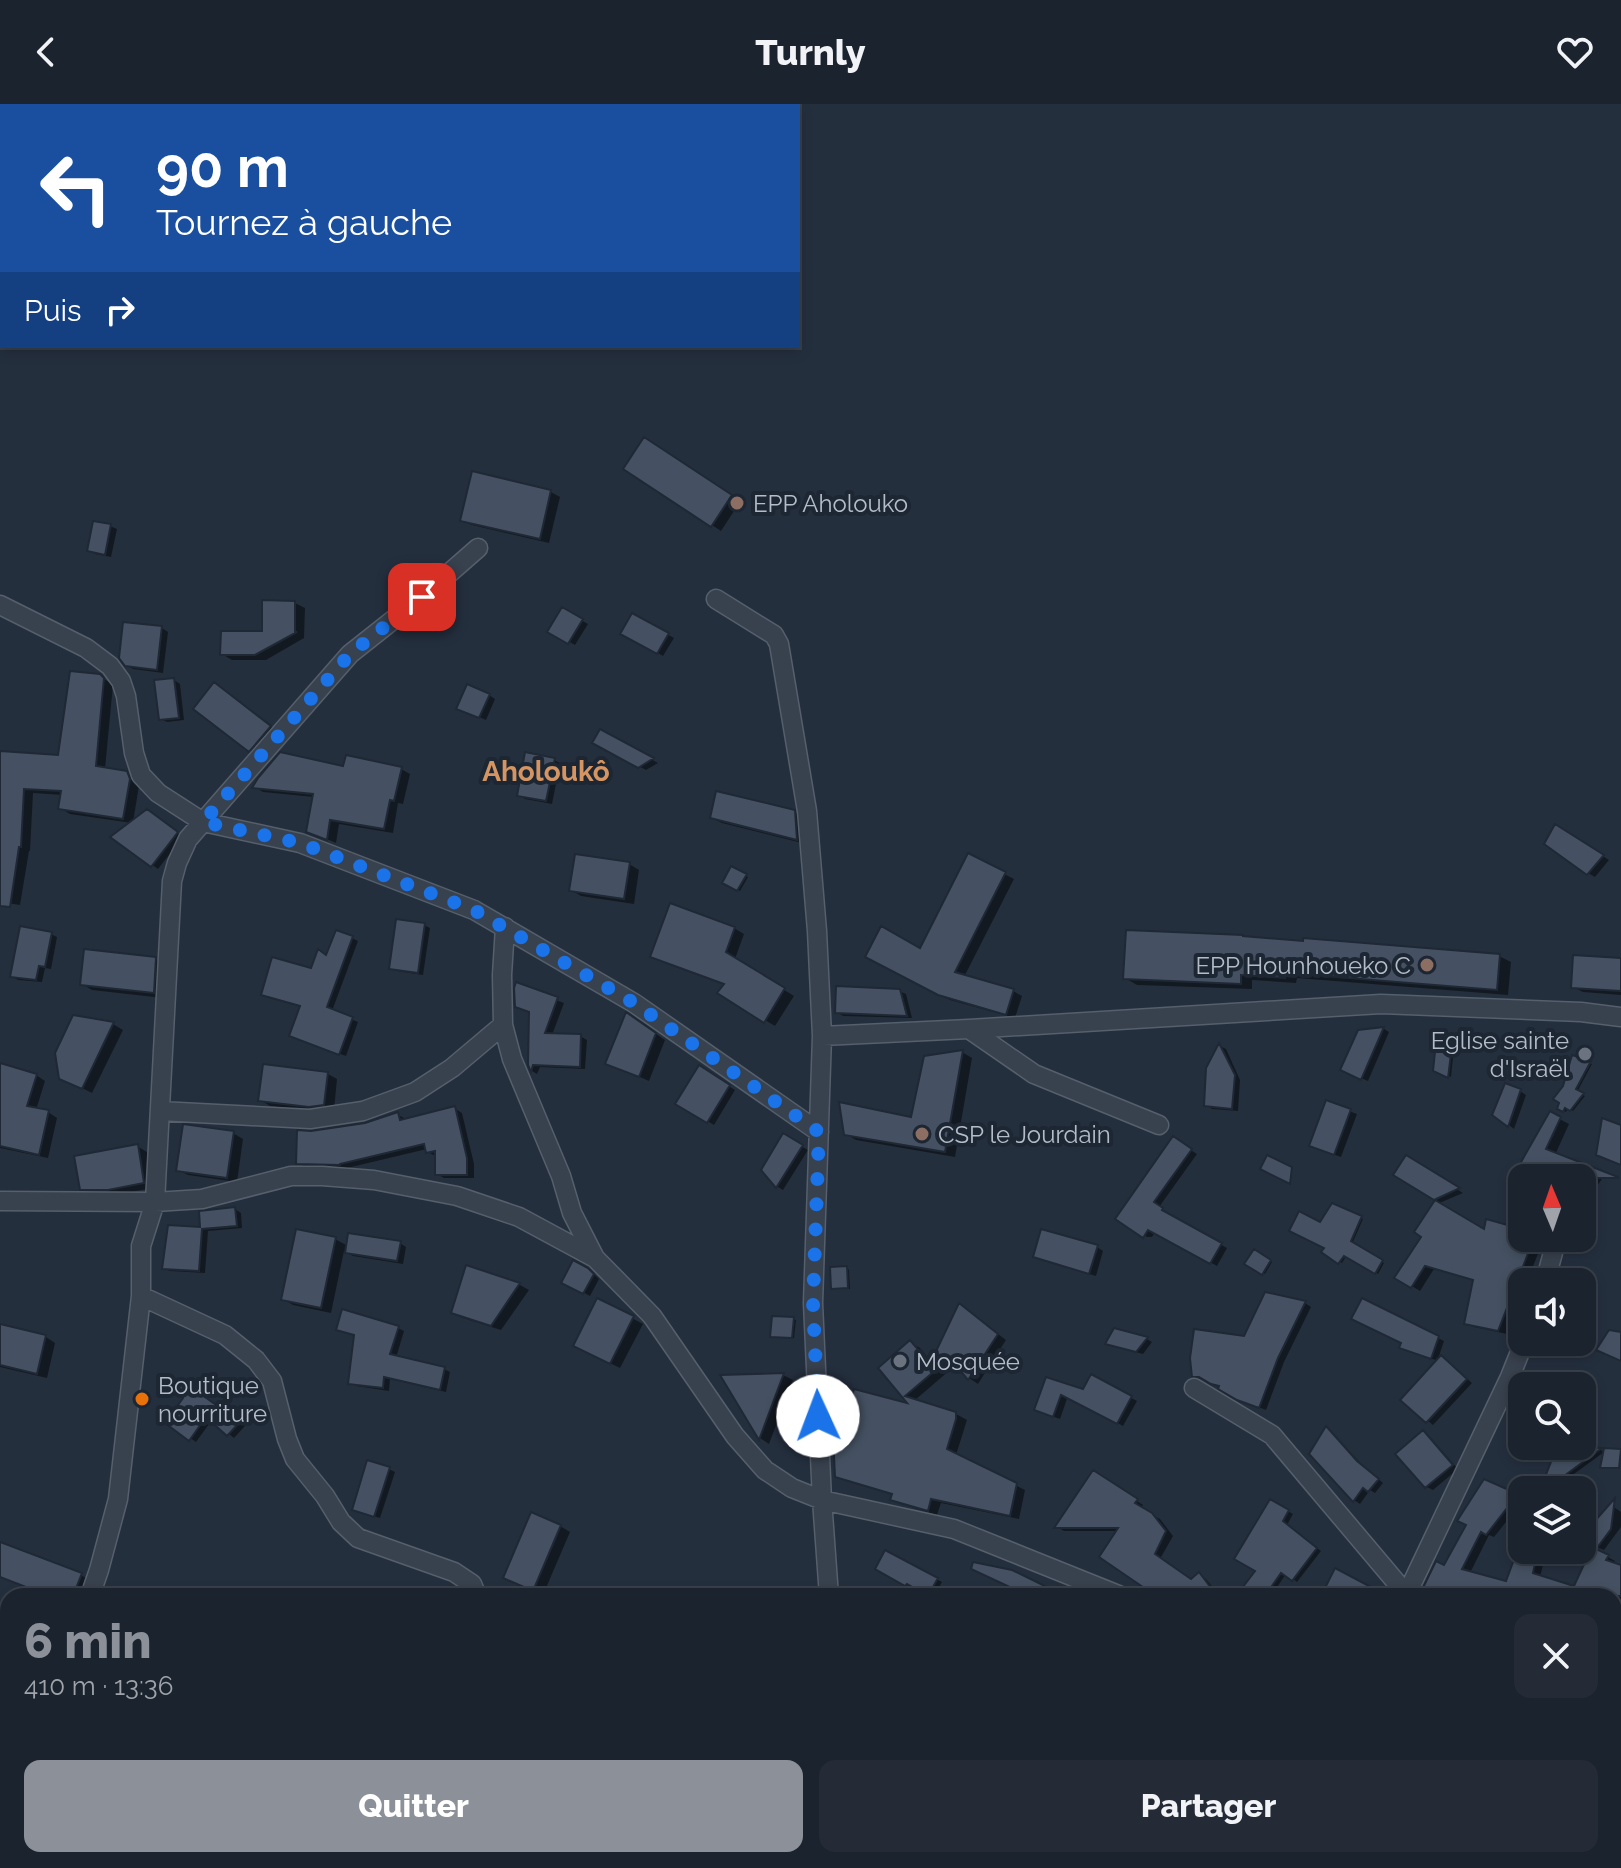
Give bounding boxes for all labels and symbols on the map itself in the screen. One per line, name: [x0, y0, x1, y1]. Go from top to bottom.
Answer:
place label: EPP Aholouko: [753, 489, 908, 518]
marker: EPP Aholouko: [728, 494, 746, 512]
pin: [388, 563, 456, 631]
district label: Aholoukô: [482, 755, 610, 788]
place label: EPP Hounhoueko C: [1195, 951, 1411, 980]
marker: EPP Hounhoueko C: [1418, 956, 1436, 974]
place label: Eglise sainte d'Israël: [1431, 1026, 1569, 1083]
marker: Eglise sainte d'Israël: [1576, 1045, 1594, 1063]
place label: CSP le Jourdain: [938, 1120, 1111, 1149]
marker: CSP le Jourdain: [913, 1125, 931, 1143]
north arrow: [1508, 1164, 1596, 1252]
place label: Mosquée: [916, 1347, 1020, 1376]
marker: Mosquée: [891, 1352, 909, 1370]
place label: Boutique nourriture: [158, 1371, 267, 1428]
position arrow: [776, 1374, 860, 1458]
marker: Boutique nourriture: [133, 1390, 151, 1408]

